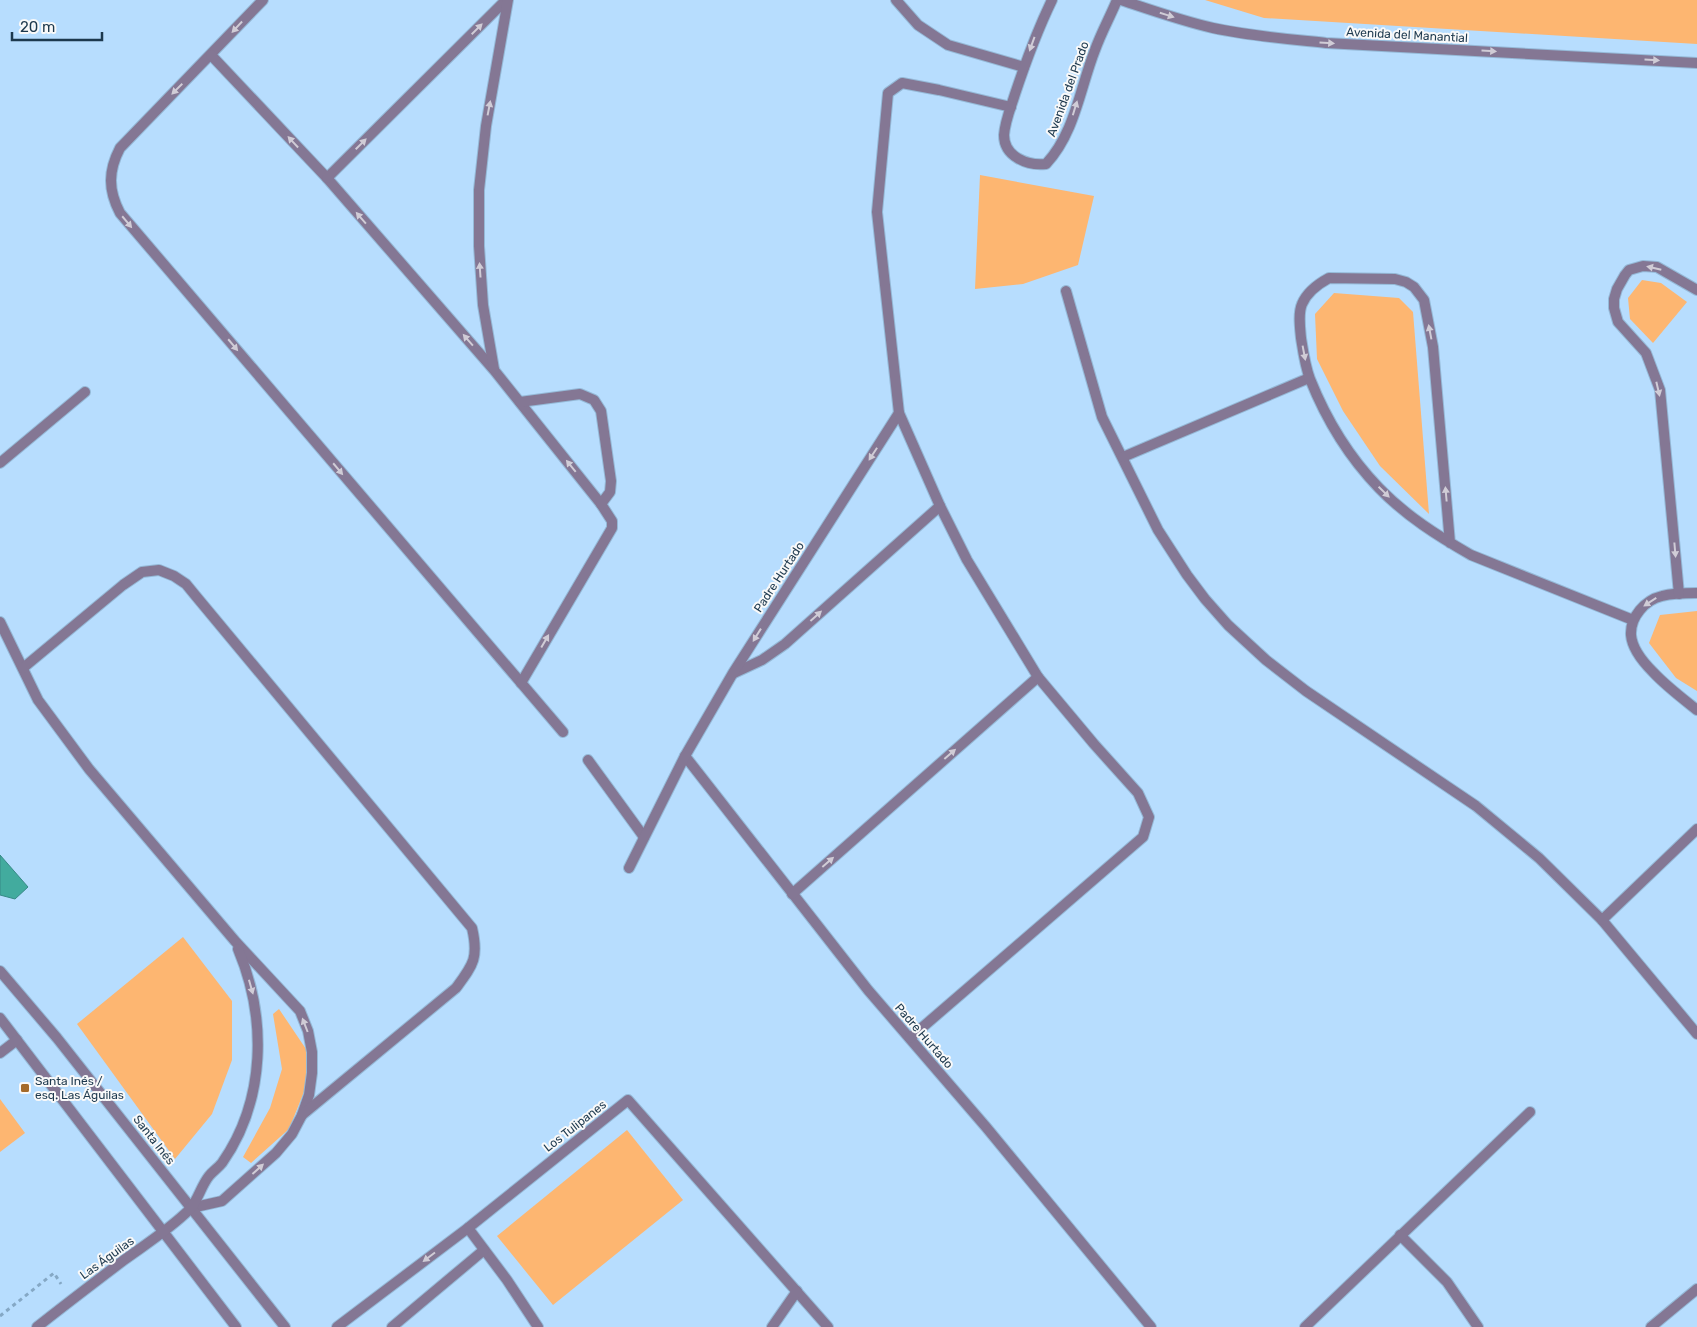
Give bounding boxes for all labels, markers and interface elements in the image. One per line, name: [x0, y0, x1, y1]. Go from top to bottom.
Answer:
scale bar: [12, 10, 102, 42]
one-way arrow: [1160, 12, 1175, 20]
text: 20 m: [20, 18, 55, 36]
one-way arrow: [231, 21, 243, 33]
one-way arrow: [470, 23, 482, 35]
street label: Avenida del Manantial: [1346, 25, 1468, 45]
one-way arrow: [1028, 37, 1035, 52]
street label: Avenida del Prado: [1044, 39, 1092, 138]
one-way arrow: [1320, 39, 1336, 47]
one-way arrow: [1482, 48, 1498, 56]
one-way arrow: [1644, 57, 1660, 65]
one-way arrow: [171, 83, 183, 95]
one-way arrow: [485, 101, 493, 116]
one-way arrow: [1072, 101, 1080, 116]
one-way arrow: [287, 137, 299, 149]
one-way arrow: [355, 138, 367, 150]
one-way arrow: [356, 212, 367, 225]
one-way arrow: [122, 215, 133, 228]
one-way arrow: [476, 262, 484, 278]
one-way arrow: [1646, 264, 1662, 272]
one-way arrow: [1426, 324, 1434, 340]
one-way arrow: [462, 335, 474, 347]
one-way arrow: [227, 339, 239, 351]
one-way arrow: [1300, 346, 1308, 362]
one-way arrow: [1655, 381, 1663, 397]
one-way arrow: [868, 448, 878, 461]
one-way arrow: [565, 460, 576, 473]
one-way arrow: [333, 462, 344, 475]
one-way arrow: [1378, 486, 1390, 498]
one-way arrow: [1441, 486, 1449, 502]
street label: Padre Hurtado: [751, 539, 807, 615]
one-way arrow: [1671, 542, 1679, 558]
one-way arrow: [1643, 597, 1657, 607]
one-way arrow: [810, 611, 823, 622]
one-way arrow: [752, 629, 761, 642]
one-way arrow: [541, 634, 550, 647]
one-way arrow: [943, 748, 955, 760]
one-way arrow: [822, 856, 834, 868]
one-way arrow: [248, 979, 256, 994]
street label: Padre Hurtado: [892, 1001, 956, 1071]
one-way arrow: [301, 1017, 309, 1032]
place label: Santa Inés / esq. Las Águilas: [35, 1074, 124, 1102]
marker: Santa Inés / esq. Las Águilas: [19, 1082, 31, 1094]
street label: Los Tulipanes: [541, 1097, 609, 1155]
street label: Santa Inés: [130, 1112, 178, 1168]
one-way arrow: [252, 1163, 264, 1175]
street label: Las Águilas: [77, 1234, 137, 1282]
one-way arrow: [422, 1252, 436, 1262]

